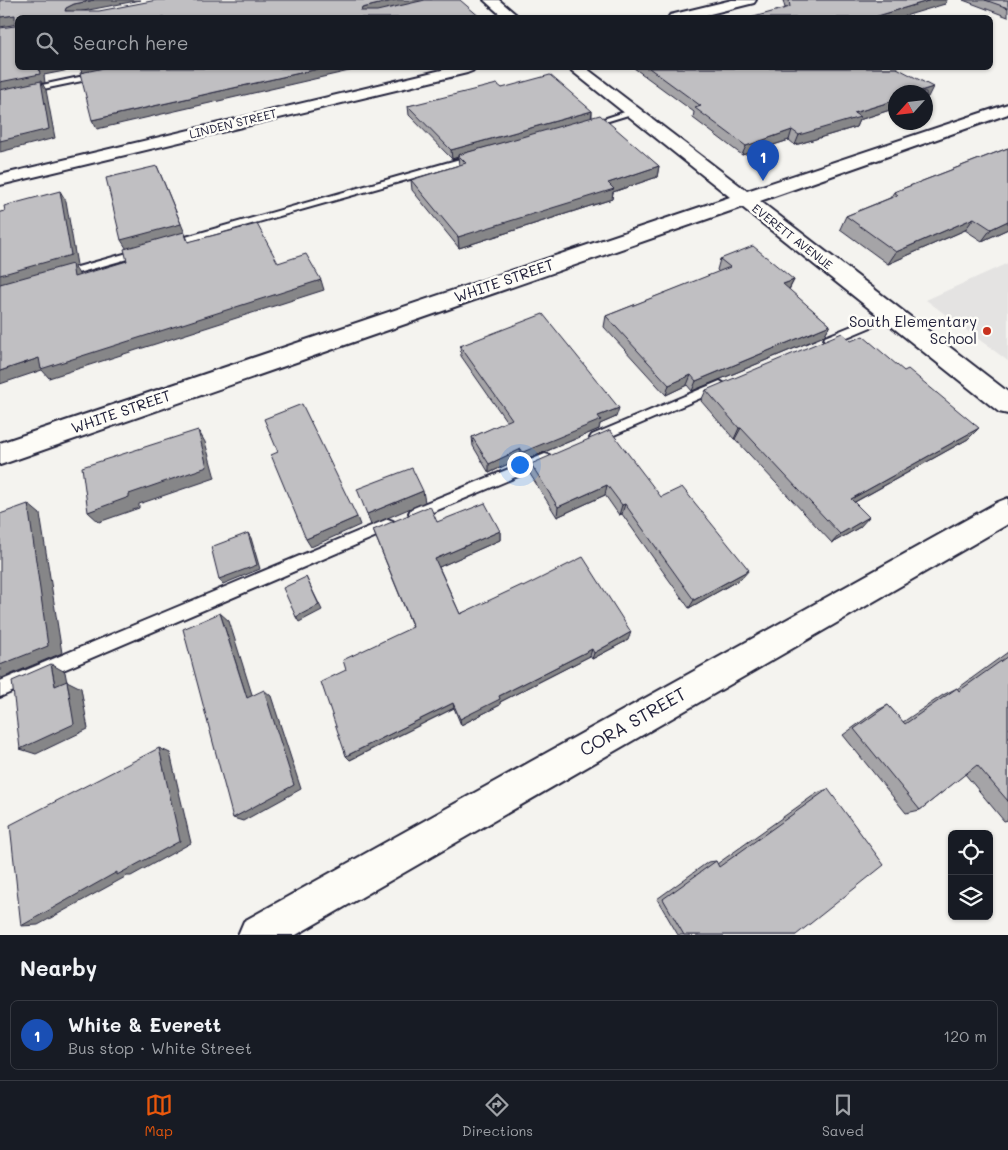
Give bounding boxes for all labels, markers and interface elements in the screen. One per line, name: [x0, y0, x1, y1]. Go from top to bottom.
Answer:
search box: [15, 15, 993, 70]
icon: search: [33, 29, 61, 57]
text: Search here: [73, 30, 189, 55]
north arrow: [888, 85, 933, 130]
street label: LINDEN STREET: [187, 104, 279, 142]
pin: 1: [747, 140, 779, 181]
street label: EVERETT AVENUE: [749, 200, 836, 273]
street label: WHITE STREET: [451, 254, 556, 306]
place label: South Elementary School: [849, 311, 977, 348]
marker: South Elementary School: [981, 325, 993, 337]
street label: WHITE STREET: [68, 385, 173, 437]
your location: [507, 452, 533, 478]
street label: CORA STREET: [575, 681, 690, 761]
map controls: [948, 830, 993, 920]
button: locate: [948, 830, 993, 875]
button: layers: [948, 875, 993, 920]
text: Nearby: [20, 954, 97, 981]
text: White & Everett: [68, 1012, 221, 1037]
text: 1: [33, 1025, 41, 1046]
text: 120 m: [943, 1025, 987, 1046]
text: Bus stop · White Street: [68, 1037, 252, 1058]
tab: Map: [144, 1091, 173, 1140]
tab: Directions: [462, 1091, 533, 1140]
tab: Saved: [822, 1091, 864, 1140]

